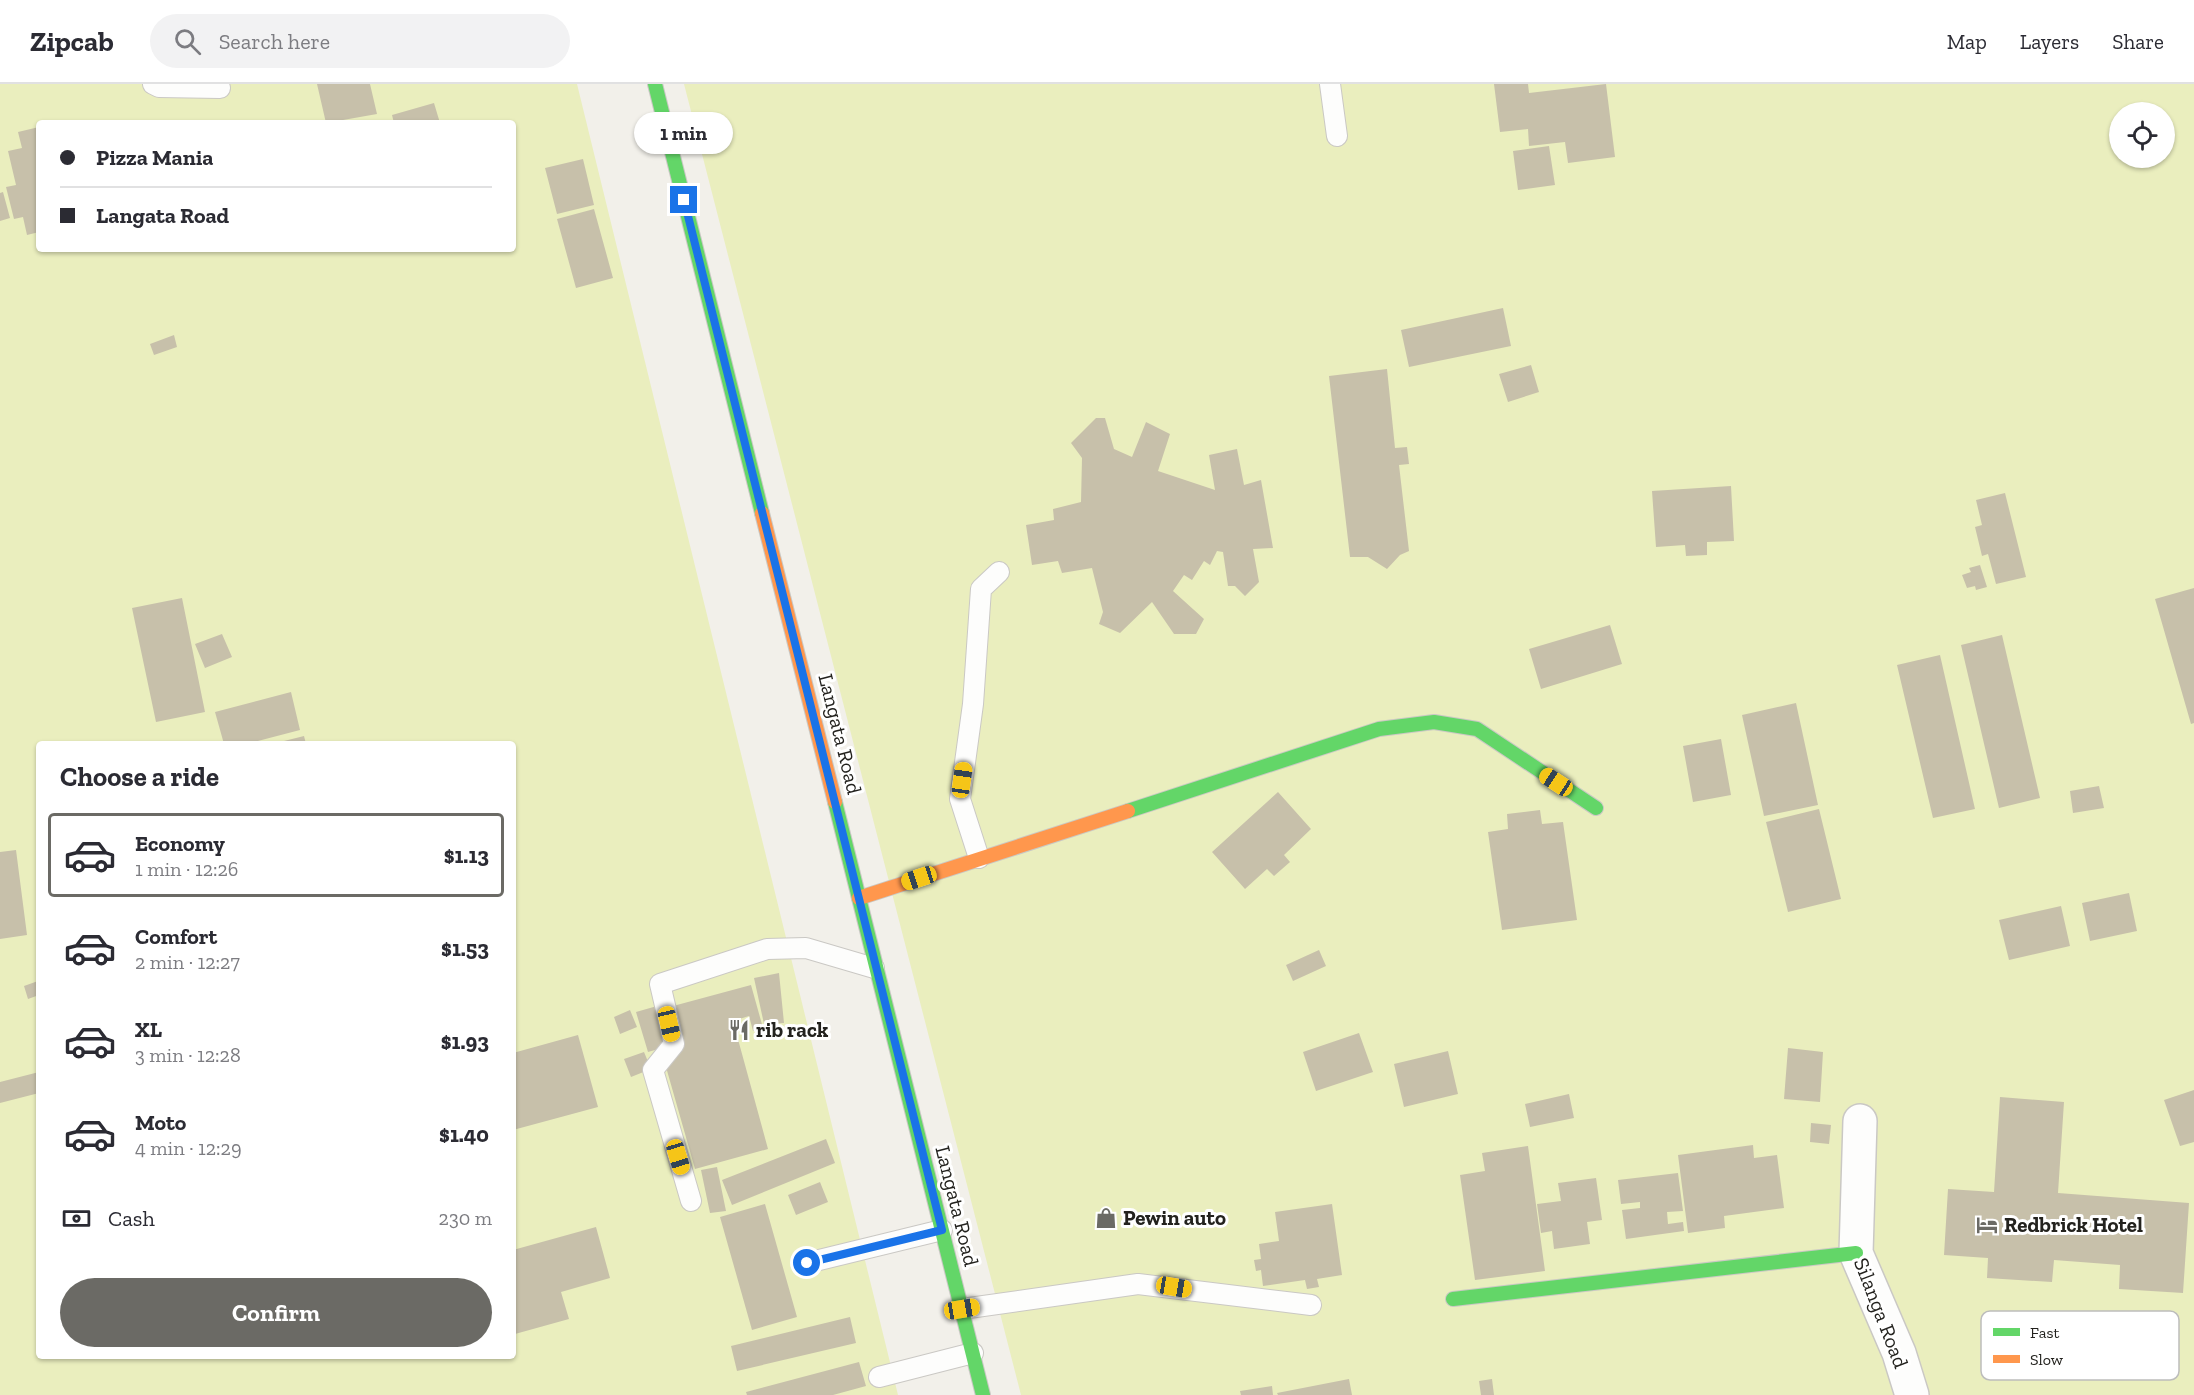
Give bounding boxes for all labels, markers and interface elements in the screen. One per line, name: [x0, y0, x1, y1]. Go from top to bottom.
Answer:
search box: [150, 14, 570, 68]
text: Zipcab: [30, 25, 114, 58]
icon: search: [171, 25, 204, 58]
text: Search here: [219, 28, 330, 55]
text: Map: [1947, 29, 1987, 54]
text: Layers: [2020, 29, 2079, 54]
text: Share: [2112, 29, 2164, 54]
map controls: [2109, 102, 2175, 168]
button: locate: [2109, 102, 2175, 168]
callout: 1 min: [634, 113, 734, 155]
text: 1 min: [660, 121, 707, 145]
text: Pizza Mania: [96, 144, 213, 171]
route end: [670, 186, 697, 213]
text: Langata Road: [96, 202, 229, 229]
street label: Langata Road: [813, 671, 868, 797]
text: Choose a ride: [60, 761, 219, 793]
car: [951, 761, 973, 799]
car: [1536, 765, 1576, 799]
icon: car: [63, 828, 117, 882]
text: Economy: [135, 830, 225, 857]
text: $1.13: [444, 842, 489, 869]
text: 1 min · 12:26: [135, 857, 238, 881]
car: [899, 864, 939, 892]
icon: car: [63, 921, 117, 975]
text: Comfort: [135, 923, 217, 950]
text: $1.53: [441, 935, 489, 962]
text: 2 min · 12:27: [135, 950, 240, 974]
car: [656, 1004, 682, 1044]
icon: car: [63, 1014, 117, 1068]
text: XL: [135, 1016, 162, 1043]
place label: rib rack: [756, 1017, 829, 1042]
restaurant icon: rib rack: [727, 1018, 751, 1042]
text: $1.93: [441, 1028, 489, 1055]
text: 3 min · 12:28: [135, 1043, 241, 1067]
icon: car: [63, 1107, 117, 1161]
text: Moto: [135, 1109, 186, 1136]
text: $1.40: [439, 1121, 489, 1148]
text: 4 min · 12:29: [135, 1136, 242, 1160]
car: [664, 1137, 692, 1177]
street label: Langata Road: [930, 1143, 985, 1269]
icon: cash: [60, 1202, 93, 1235]
text: Cash: [108, 1205, 155, 1232]
place label: Pewin auto: [1123, 1205, 1226, 1230]
text: 230 m: [439, 1206, 492, 1230]
shop icon: Pewin auto: [1094, 1206, 1118, 1230]
place label: Redbrick Hotel: [2004, 1212, 2143, 1237]
hotel icon: Redbrick Hotel: [1975, 1213, 1999, 1237]
route start: [793, 1249, 820, 1276]
street label: Silanga Road: [1849, 1254, 1914, 1372]
car: [1155, 1275, 1193, 1299]
button: Confirm: [60, 1278, 492, 1347]
car: [943, 1297, 981, 1321]
legend: [1981, 1311, 2179, 1380]
text: Fast: [2030, 1323, 2059, 1342]
text: Slow: [2030, 1350, 2064, 1369]

